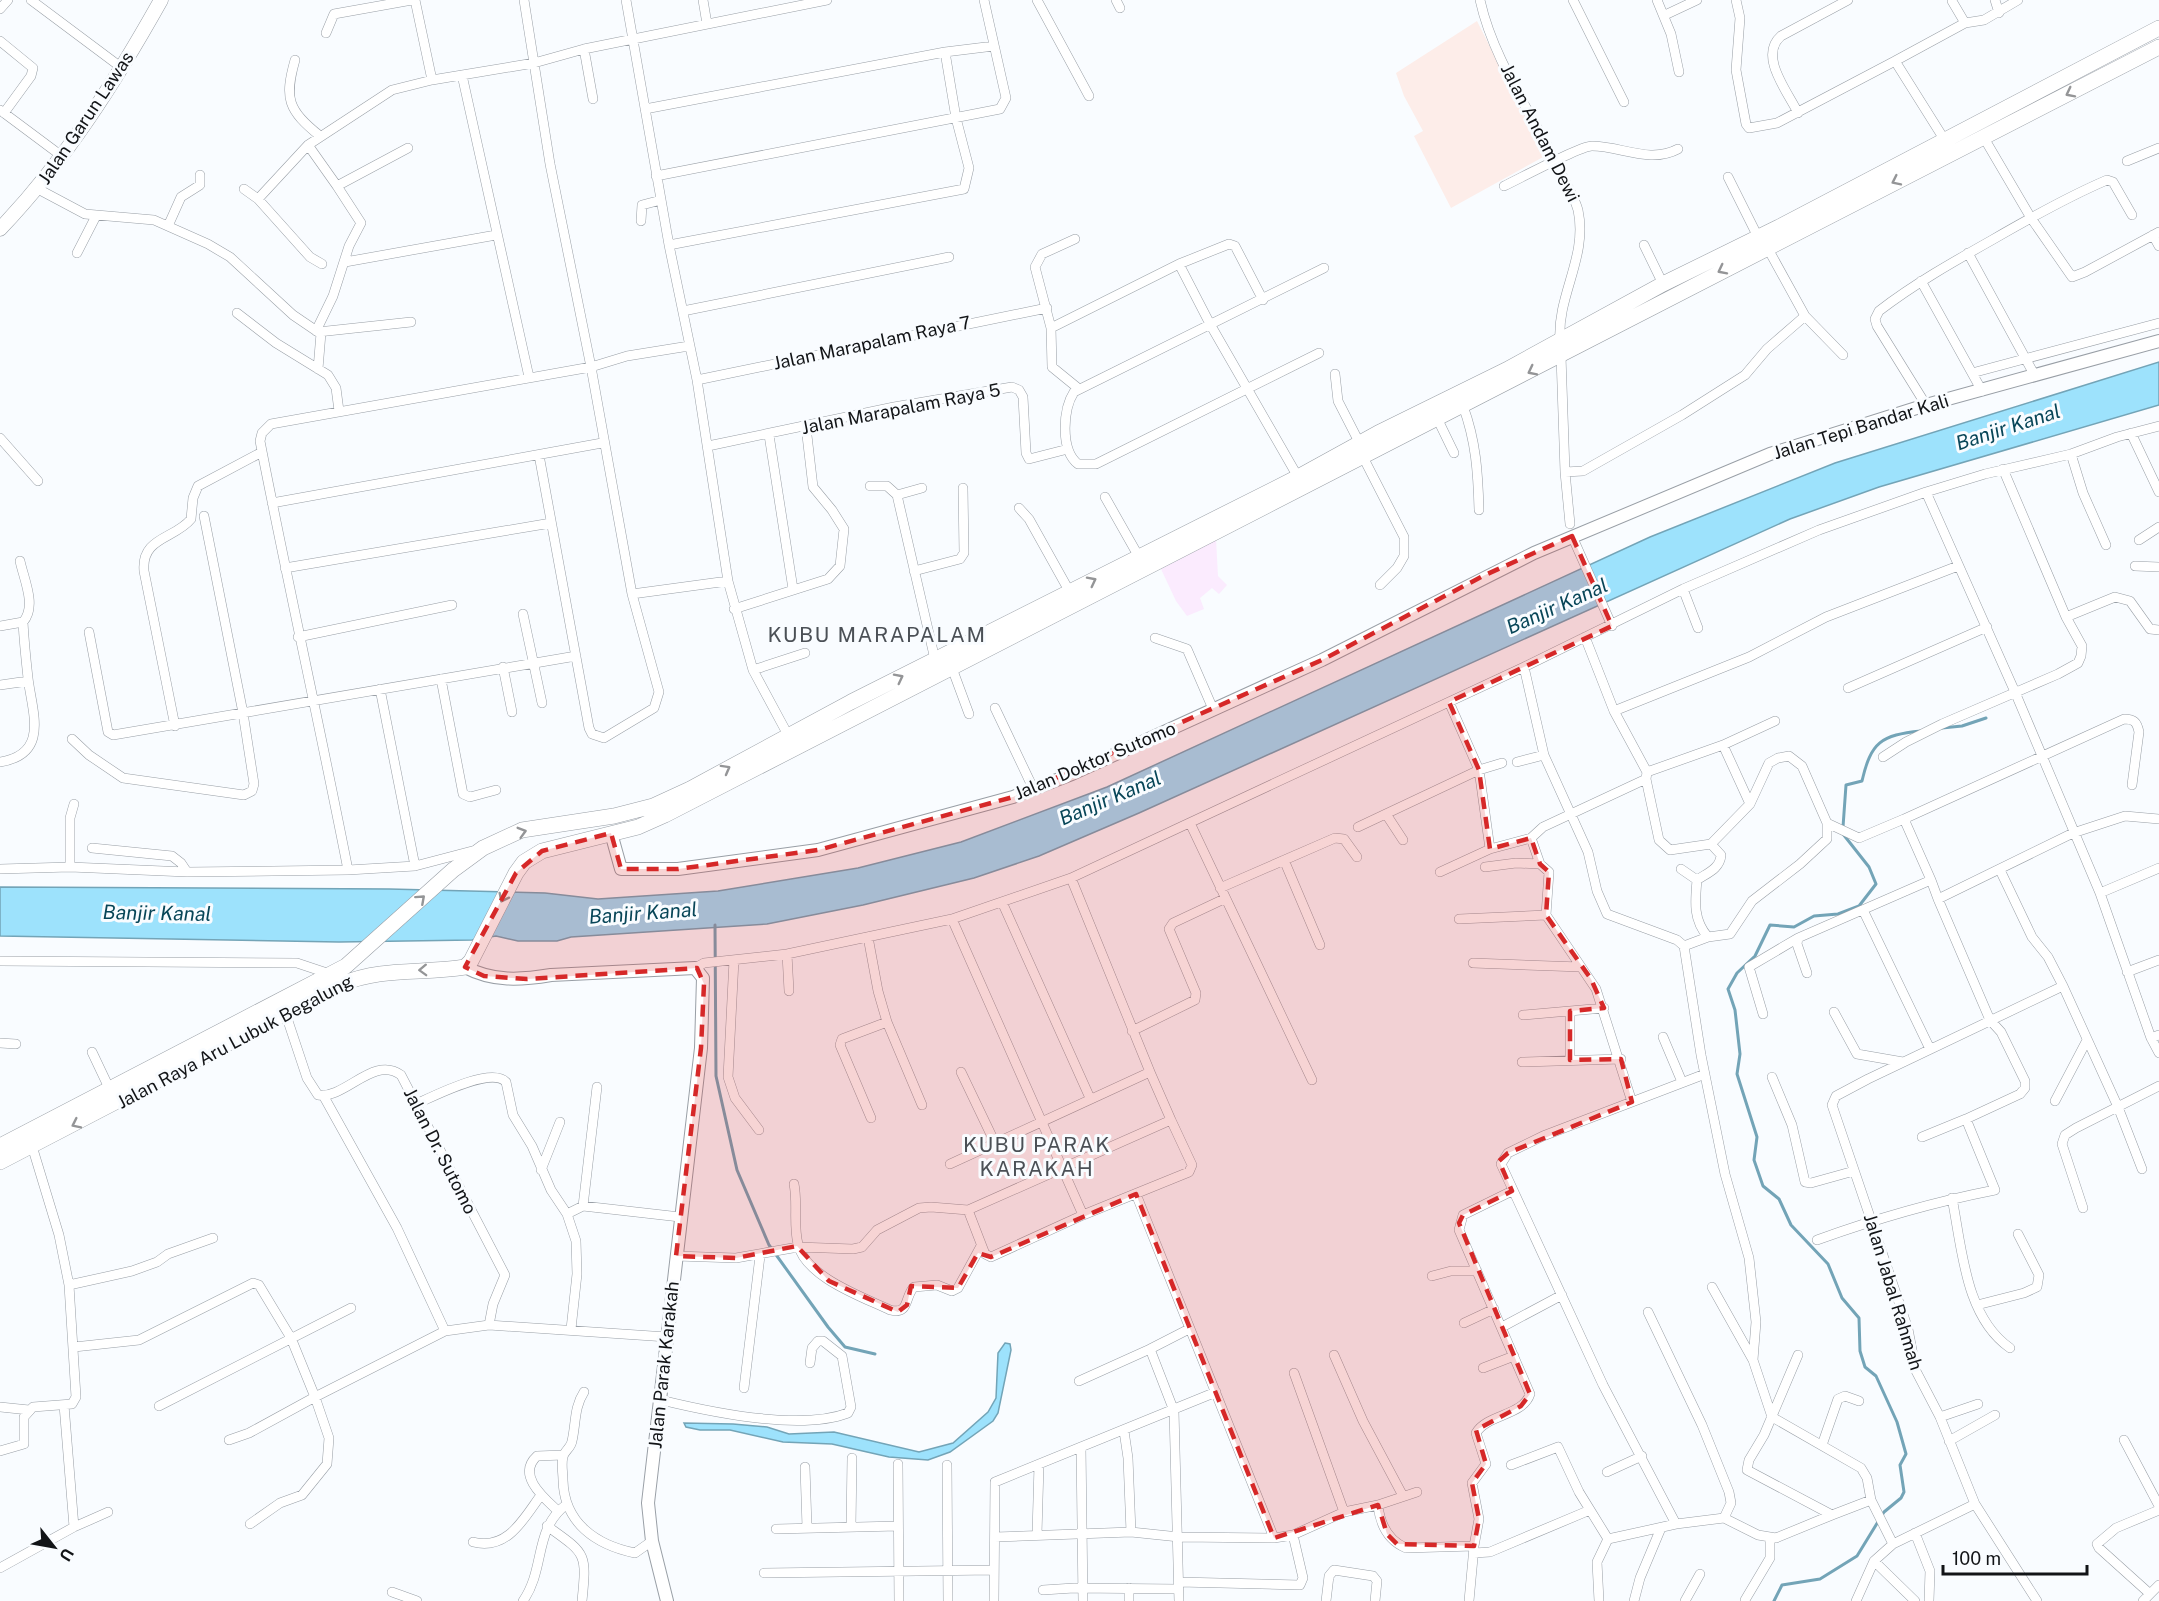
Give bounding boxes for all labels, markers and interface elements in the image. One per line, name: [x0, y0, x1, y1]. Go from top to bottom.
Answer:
street label: Jalan Garun Lawas: [34, 48, 138, 188]
street label: Jalan Andam Dewi: [1497, 60, 1584, 205]
one-way arrow: [2065, 86, 2076, 98]
one-way arrow: [1891, 174, 1902, 186]
one-way arrow: [1718, 263, 1729, 274]
street label: Jalan Marapalam Raya 7: [771, 311, 973, 374]
one-way arrow: [1527, 364, 1538, 376]
street label: Jalan Marapalam Raya 5: [800, 379, 1002, 438]
street label: Jalan Tepi Bandar Kali: [1770, 390, 1951, 463]
water label: Banjir Kanal: [1953, 399, 2063, 455]
water label: Banjir Kanal: [1502, 573, 1612, 639]
one-way arrow: [1086, 577, 1096, 588]
district label: KUBU MARAPALAM: [767, 622, 987, 647]
one-way arrow: [893, 674, 903, 685]
street label: Jalan Doktor Sutomo: [1011, 717, 1179, 804]
one-way arrow: [720, 765, 731, 776]
water label: Banjir Kanal: [1055, 766, 1165, 830]
one-way arrow: [516, 827, 527, 839]
one-way arrow: [499, 892, 510, 903]
one-way arrow: [414, 895, 425, 906]
water label: Banjir Kanal: [588, 897, 698, 929]
water label: Banjir Kanal: [102, 900, 212, 926]
one-way arrow: [418, 964, 427, 976]
street label: Jalan Raya Aru Lubuk Begalung: [113, 970, 356, 1113]
street label: Jalan Dr. Sutomo: [400, 1084, 481, 1217]
one-way arrow: [71, 1117, 82, 1128]
district label: KUBU PARAK KARAKAH: [963, 1132, 1111, 1181]
street label: Jalan Jabal Rahmah: [1860, 1211, 1927, 1373]
street label: Jalan Parak Karakah: [644, 1280, 683, 1450]
north arrow: [24, 1517, 84, 1577]
scale bar: [1943, 1538, 2087, 1576]
text: U: [55, 1545, 78, 1564]
text: 100 m: [1952, 1548, 2001, 1569]

